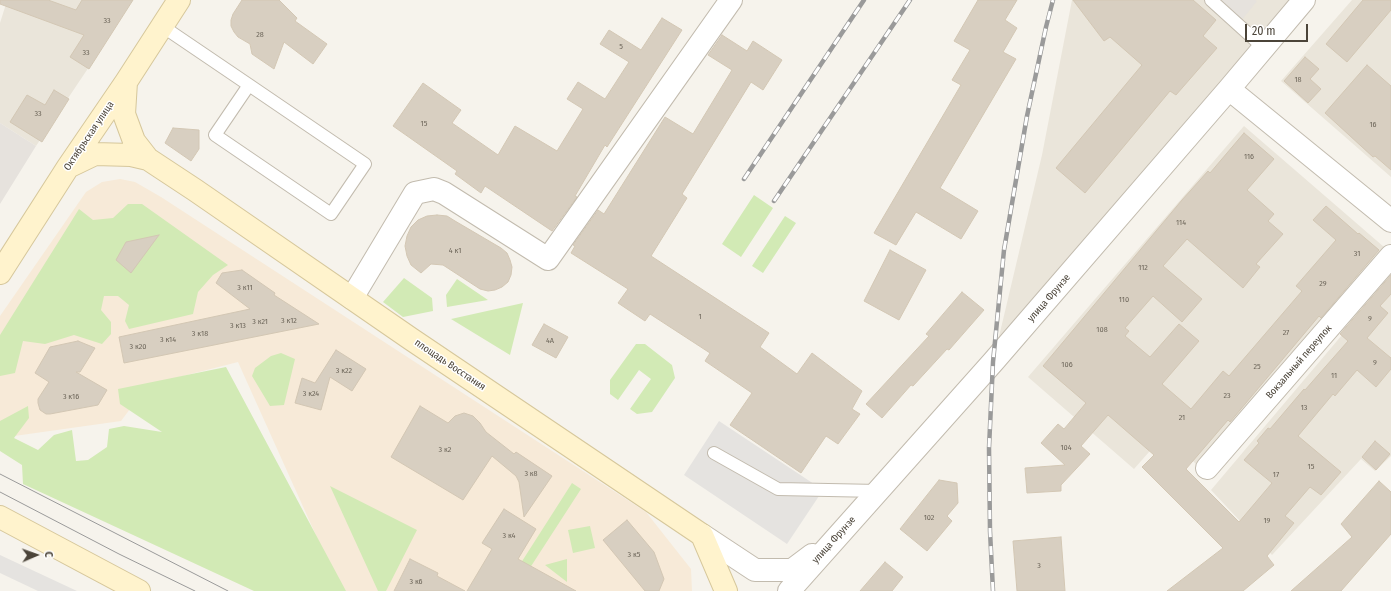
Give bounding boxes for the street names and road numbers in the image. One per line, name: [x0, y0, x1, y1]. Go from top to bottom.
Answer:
street label: Октябрьская улица: [61, 99, 117, 173]
street label: улица Фрунзе: [1025, 272, 1073, 324]
street label: Вокзальный переулок: [1264, 323, 1334, 401]
street label: площадь Восстания: [412, 337, 488, 393]
street label: улица Фрунзе: [810, 514, 858, 566]

